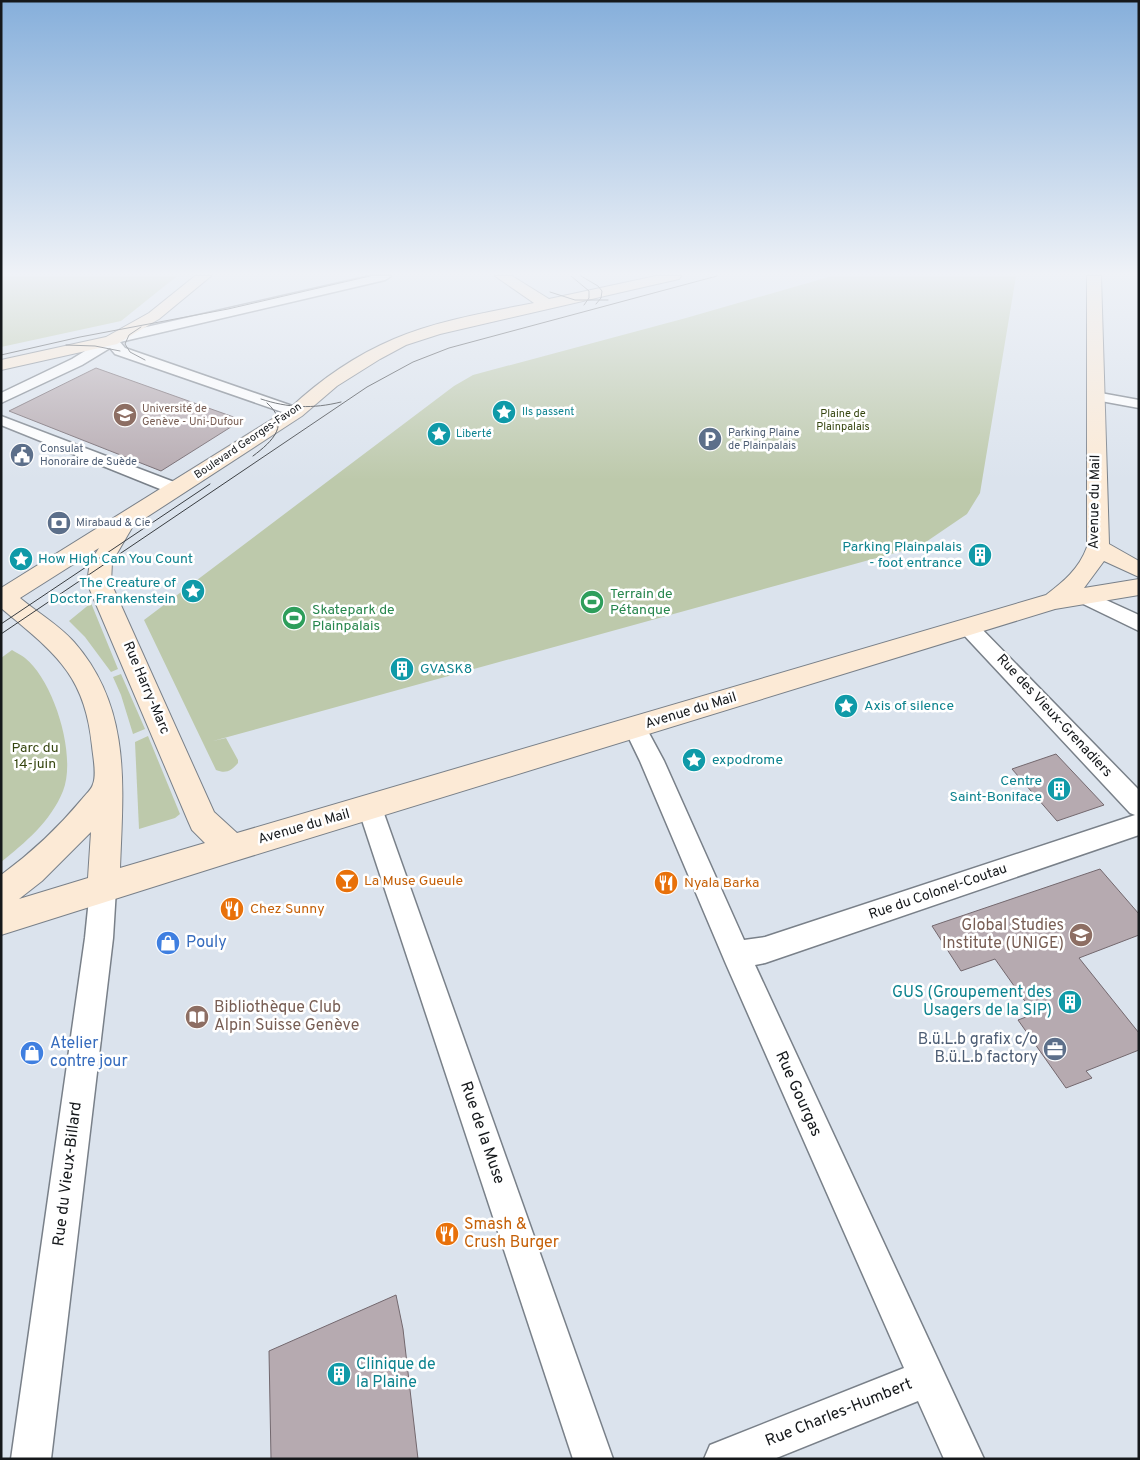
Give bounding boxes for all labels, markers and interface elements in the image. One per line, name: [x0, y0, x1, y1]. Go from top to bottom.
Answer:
place icon: Ils passent: [491, 399, 517, 425]
street label: Boulevard Georges-Favon: [192, 400, 304, 482]
school or university icon: Université de Genève - Uni-Dufour: [112, 402, 138, 428]
place label: Université de Genève - Uni-Dufour: [142, 402, 244, 429]
place label: Ils passent: [522, 405, 574, 419]
park label: Plaine de Plainpalais: [816, 407, 870, 434]
place icon: Liberté: [426, 421, 452, 447]
parking icon: Parking Plaine de Plainpalais: [697, 426, 723, 452]
place label: Parking Plaine de Plainpalais: [728, 426, 799, 453]
place label: Liberté: [456, 427, 492, 441]
public building icon: Consulat Honoraire de Suède: [9, 442, 35, 468]
place label: Consulat Honoraire de Suède: [40, 442, 137, 469]
street label: Avenue du Mail: [1086, 455, 1104, 549]
bank icon: Mirabaud & Cie: [46, 510, 72, 536]
place label: Mirabaud & Cie: [76, 516, 150, 530]
place label: Parking Plainpalais - foot entrance: [842, 539, 962, 572]
building icon: Parking Plainpalais - foot entrance: [967, 542, 993, 568]
place icon: How High Can You Count: [8, 546, 34, 572]
place label: How High Can You Count: [38, 551, 193, 568]
place label: The Creature of Doctor Frankenstein: [50, 575, 176, 608]
place icon: The Creature of Doctor Frankenstein: [180, 578, 206, 604]
place label: Terrain de Pétanque: [610, 586, 673, 619]
sports icon: Terrain de Pétanque: [579, 589, 605, 615]
place label: Skatepark de Plainpalais: [312, 602, 395, 635]
sports icon: Skatepark de Plainpalais: [281, 605, 307, 631]
street label: Rue Harry-Marc: [119, 639, 173, 737]
street label: Rue des Vieux-Grenadiers: [993, 651, 1115, 781]
building icon: GVASK8: [389, 656, 415, 682]
place label: GVASK8: [420, 661, 472, 678]
street label: Avenue du Mail: [643, 689, 739, 733]
place icon: Axis of silence: [833, 693, 859, 719]
place label: Axis of silence: [864, 698, 954, 715]
park label: Parc du 14-juin: [11, 740, 59, 773]
place icon: expodrome: [681, 747, 707, 773]
place label: expodrome: [712, 752, 783, 769]
place label: Centre Saint-Boniface: [950, 773, 1042, 806]
building icon: Centre Saint-Boniface: [1046, 776, 1072, 802]
street label: Avenue du Mail: [256, 806, 352, 848]
street label: Rue du Colonel-Coutau: [867, 860, 1009, 924]
bar icon: La Muse Gueule: [334, 868, 360, 894]
restaurant icon: Nyala Barka: [653, 870, 679, 896]
place label: La Muse Gueule: [364, 873, 463, 890]
place label: Nyala Barka: [684, 875, 759, 892]
restaurant icon: Chez Sunny: [219, 896, 245, 922]
place label: Chez Sunny: [250, 901, 325, 918]
place label: Global Studies Institute (UNIGE): [942, 916, 1064, 954]
school or university icon: Global Studies Institute (UNIGE): [1068, 922, 1094, 948]
shop icon: Pouly: [155, 930, 181, 956]
place label: Pouly: [186, 933, 227, 953]
place label: GUS (Groupement des Usagers de la SIP): [892, 983, 1052, 1021]
building icon: GUS (Groupement des Usagers de la SIP): [1057, 989, 1083, 1015]
place label: Bibliothèque Club Alpin Suisse Genève: [214, 998, 359, 1036]
library icon: Bibliothèque Club Alpin Suisse Genève: [184, 1004, 210, 1030]
place label: B.ü.L.b grafix c/o B.ü.L.b factory: [918, 1030, 1038, 1068]
place label: Atelier contre jour: [50, 1034, 128, 1072]
office icon: B.ü.L.b grafix c/o B.ü.L.b factory: [1042, 1036, 1068, 1062]
shop icon: Atelier contre jour: [19, 1040, 45, 1066]
street label: Rue Gourgas: [770, 1048, 826, 1140]
street label: Rue de la Muse: [455, 1079, 509, 1187]
street label: Rue du Vieux-Billard: [49, 1101, 87, 1247]
place label: Smash & Crush Burger: [464, 1215, 559, 1253]
restaurant icon: Smash & Crush Burger: [434, 1221, 460, 1247]
place label: Clinique de la Plaine: [356, 1355, 436, 1393]
building icon: Clinique de la Plaine: [326, 1361, 352, 1387]
street label: Rue Charles-Humbert: [763, 1374, 915, 1452]

